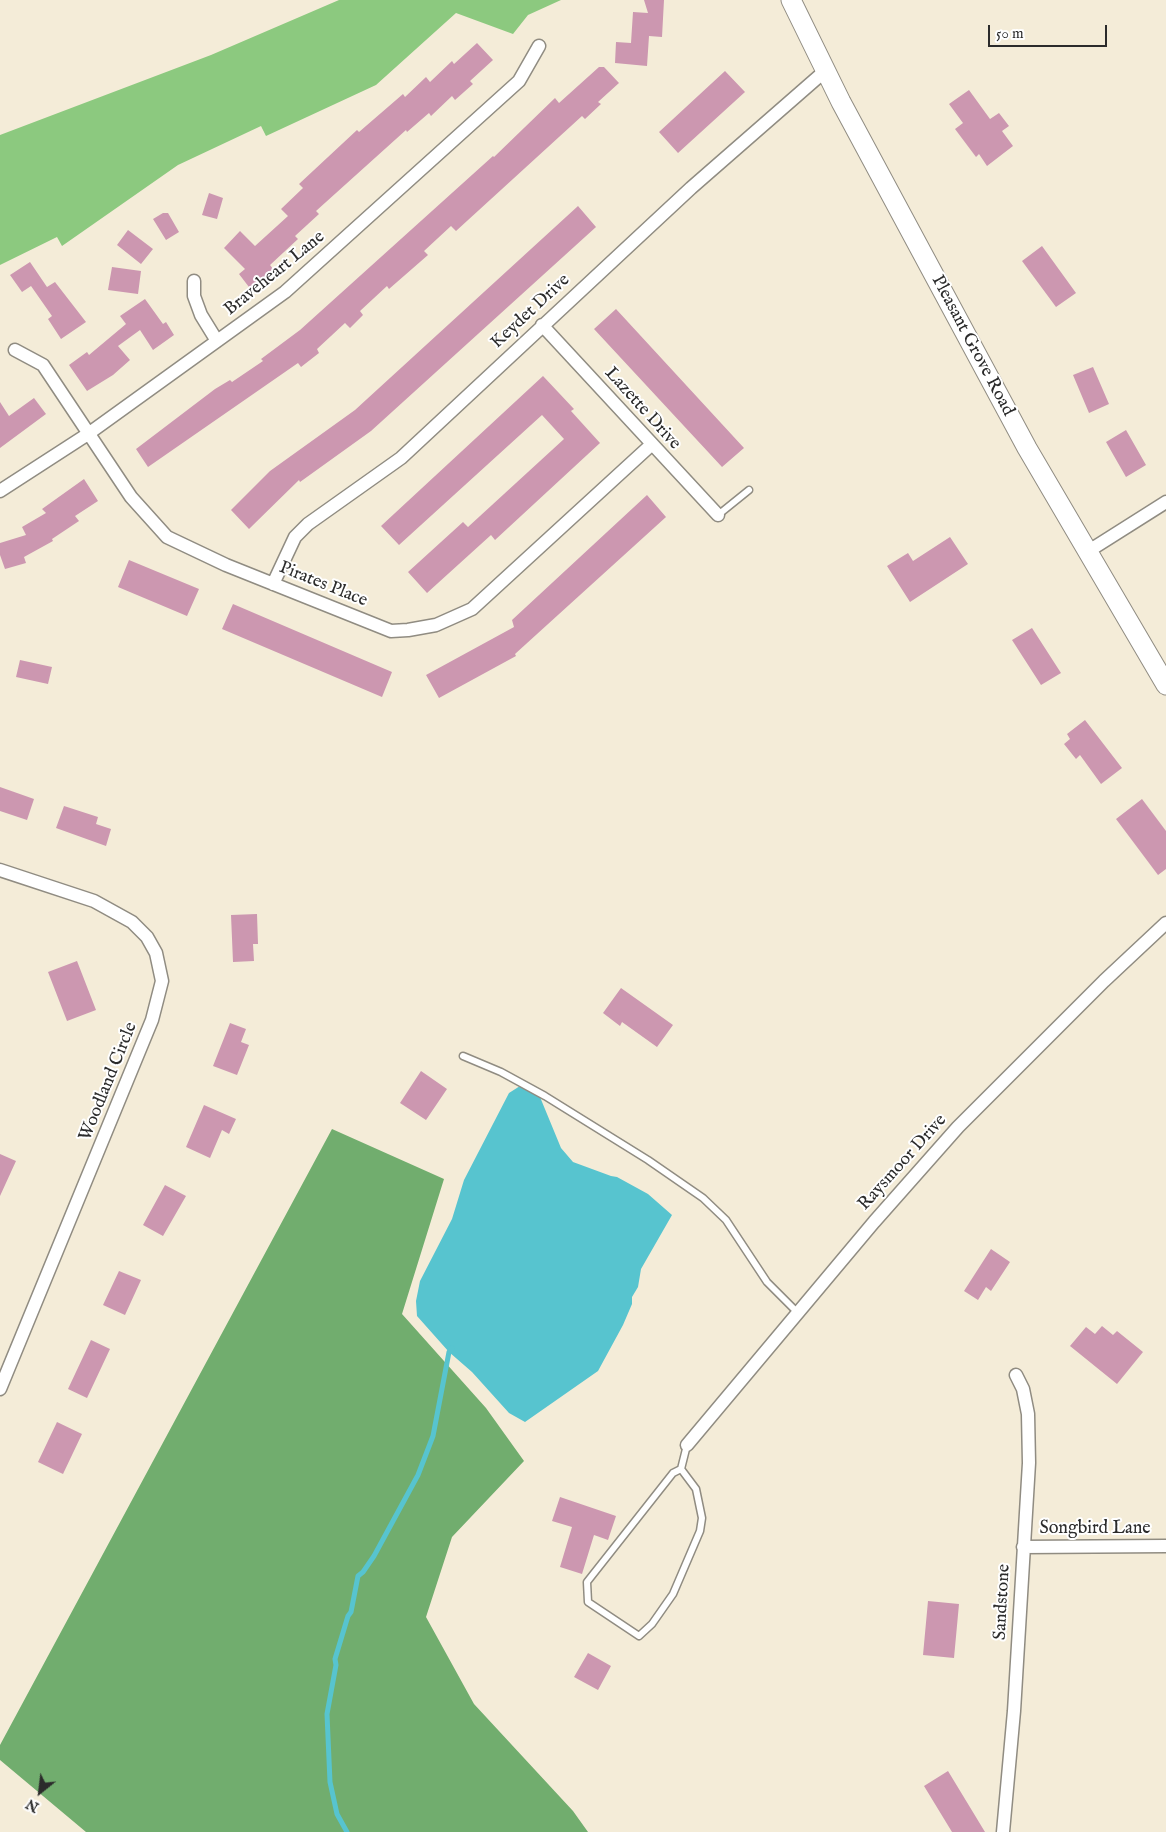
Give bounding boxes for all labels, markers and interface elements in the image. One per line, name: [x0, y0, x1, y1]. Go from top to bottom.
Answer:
scale bar: [991, 15, 1110, 47]
text: 50 m: [996, 24, 1024, 43]
street label: Braveheart Lane: [220, 227, 330, 321]
street label: Keydet Drive: [487, 270, 575, 354]
street label: Pleasant Grove Road: [926, 272, 1018, 420]
street label: Lazette Drive: [599, 363, 685, 455]
street label: Pirates Place: [276, 557, 370, 613]
street label: Woodland Circle: [75, 1019, 143, 1145]
street label: Raysmoor Drive: [854, 1110, 952, 1216]
street label: Songbird Lane: [1039, 1518, 1151, 1540]
street label: Sandstone: [990, 1563, 1016, 1641]
north arrow: [15, 1767, 65, 1817]
text: N: [23, 1794, 42, 1816]

